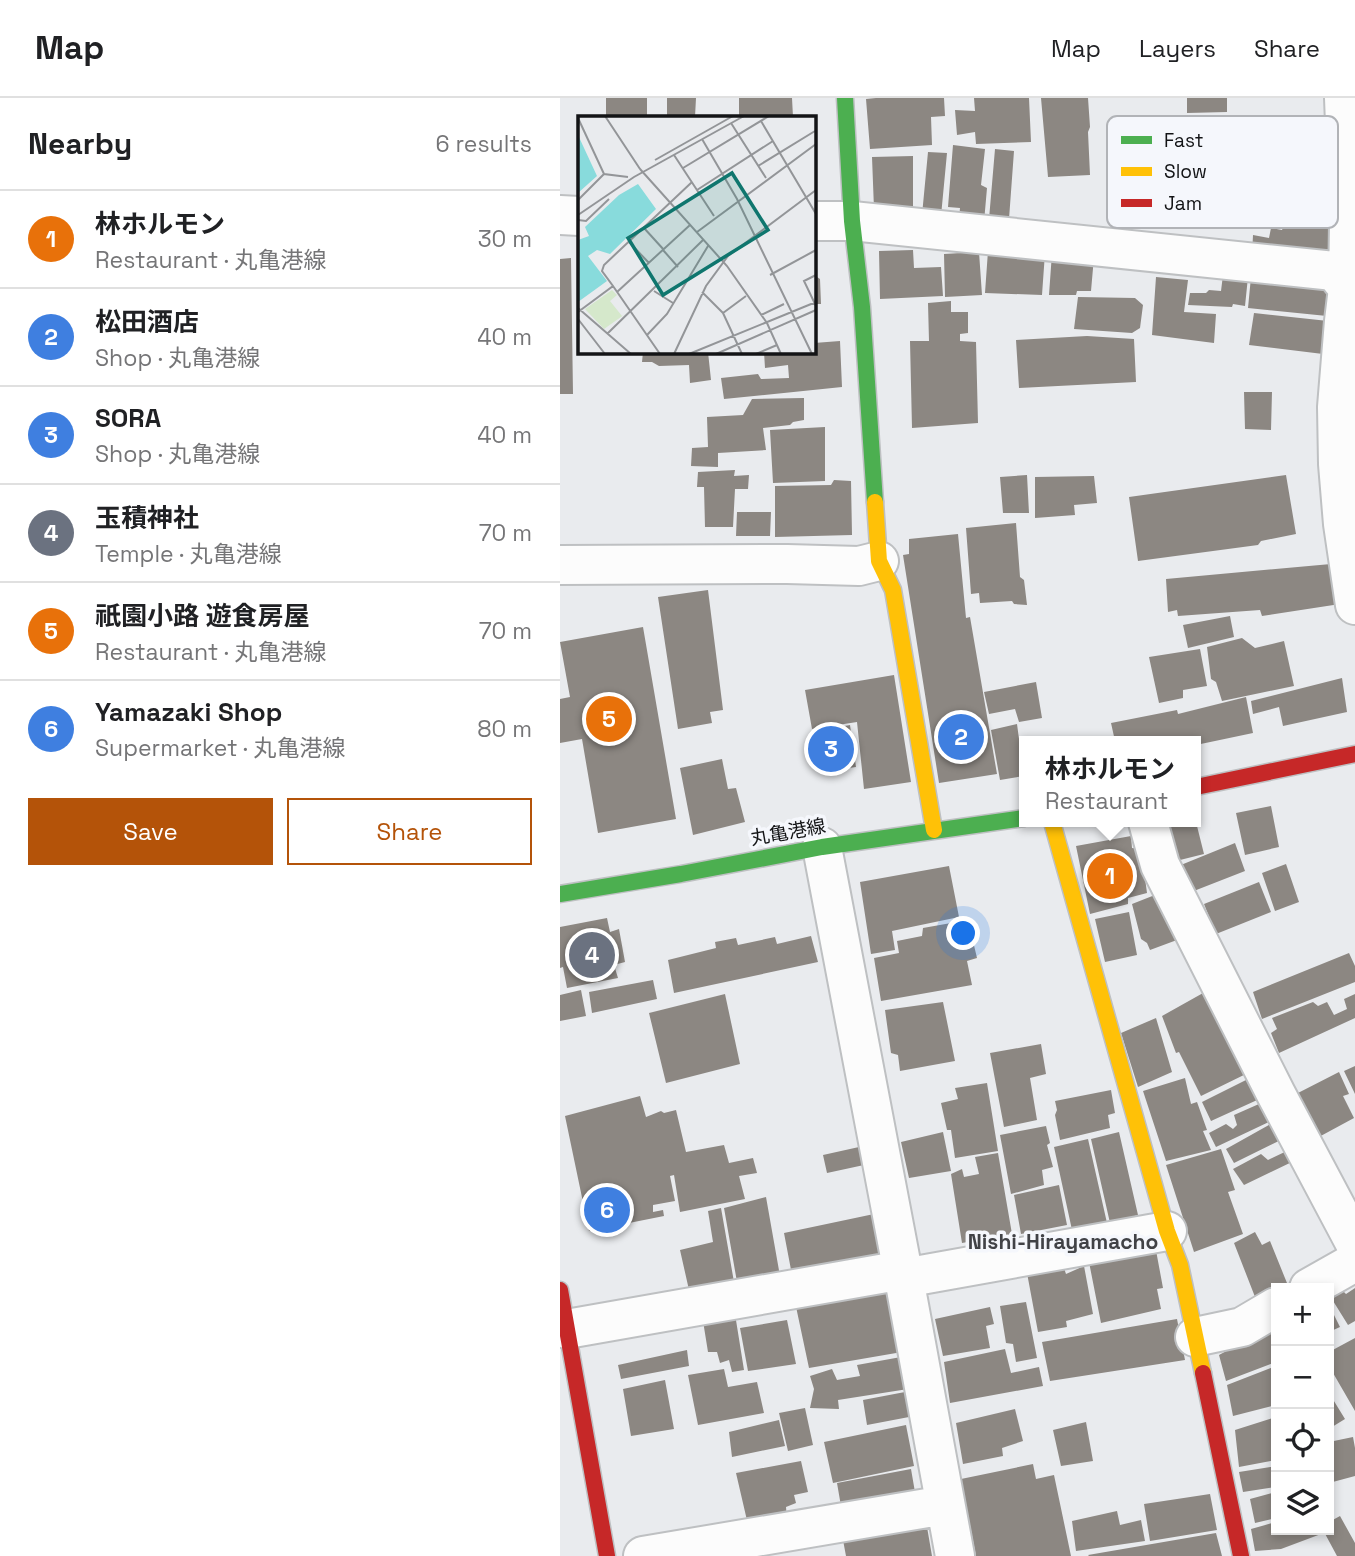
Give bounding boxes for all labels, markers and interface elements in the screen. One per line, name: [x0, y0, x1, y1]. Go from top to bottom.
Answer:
text: Map: [35, 27, 104, 69]
text: Map: [1051, 33, 1101, 64]
text: Layers: [1139, 33, 1216, 64]
text: Share: [1254, 33, 1320, 64]
inset map: [578, 116, 816, 354]
legend: [1107, 116, 1338, 228]
text: Nearby: [28, 124, 132, 163]
text: Fast: [1164, 128, 1204, 153]
text: 6 results: [436, 129, 532, 159]
text: Slow: [1164, 159, 1207, 184]
text: Jam: [1164, 191, 1202, 216]
text: 林ホルモン: [95, 207, 225, 241]
text: 1: [46, 224, 56, 254]
text: 30 m: [478, 224, 532, 254]
text: Restaurant · 丸亀港線: [95, 245, 327, 275]
text: 松田酒店: [95, 305, 199, 339]
text: 2: [44, 322, 58, 352]
text: 40 m: [477, 322, 532, 352]
text: Shop · 丸亀港線: [95, 343, 260, 373]
text: SORA: [95, 401, 161, 435]
text: 3: [44, 420, 58, 450]
text: 40 m: [477, 420, 532, 450]
text: Shop · 丸亀港線: [95, 439, 260, 469]
text: 玉積神社: [95, 501, 199, 535]
text: 4: [44, 518, 58, 548]
text: 70 m: [479, 518, 532, 548]
text: Temple · 丸亀港線: [95, 539, 282, 569]
text: 祇園小路 遊食房屋: [95, 599, 310, 633]
text: 5: [44, 616, 58, 646]
text: 70 m: [479, 616, 532, 646]
text: Restaurant · 丸亀港線: [95, 637, 327, 667]
pin: 5: [586, 693, 632, 745]
text: Yamazaki Shop: [95, 695, 282, 729]
pin: 2: [938, 711, 984, 763]
text: 6: [44, 714, 58, 744]
text: 80 m: [477, 714, 532, 744]
pin: 3: [808, 723, 854, 775]
text: Supermarket · 丸亀港線: [95, 733, 346, 763]
popup: [1019, 736, 1201, 827]
text: 林ホルモン: [1045, 752, 1175, 786]
text: Restaurant: [1045, 786, 1168, 816]
button: Save: [28, 798, 273, 865]
button: Share: [287, 798, 532, 865]
street label: 丸亀港線: [748, 813, 828, 851]
pin: 1: [1087, 850, 1133, 902]
your location: [946, 916, 980, 950]
pin: 4: [569, 929, 615, 981]
pin: 6: [584, 1184, 630, 1236]
district label: Nishi-Hirayamacho: [968, 1228, 1158, 1255]
map controls: [1271, 1283, 1334, 1535]
button: +: [1271, 1283, 1334, 1346]
button: −: [1271, 1346, 1334, 1409]
button: locate: [1271, 1409, 1334, 1472]
button: layers: [1271, 1472, 1334, 1535]

